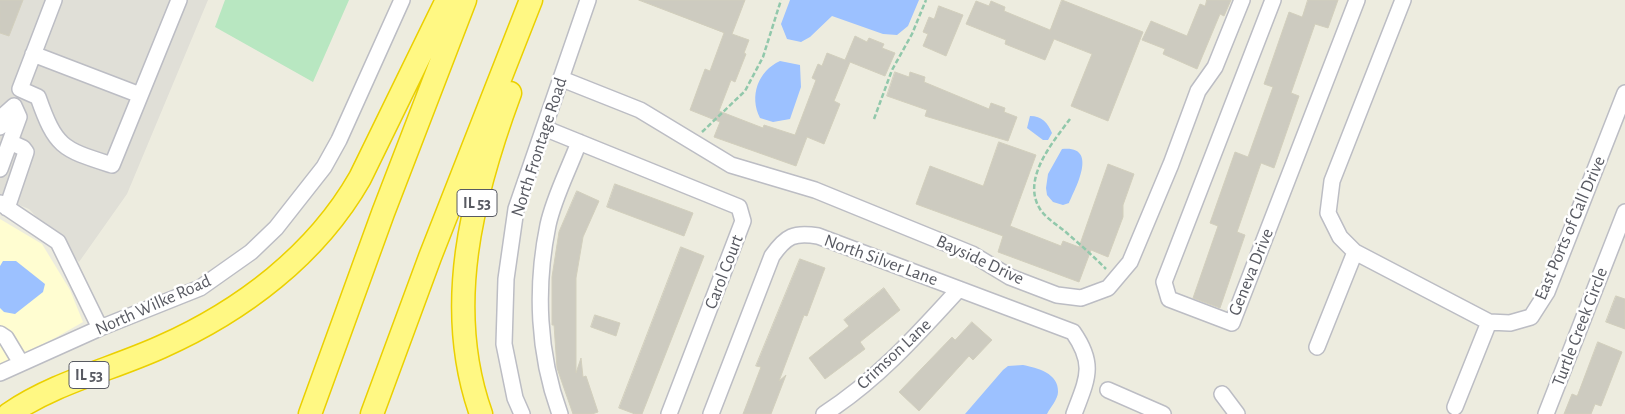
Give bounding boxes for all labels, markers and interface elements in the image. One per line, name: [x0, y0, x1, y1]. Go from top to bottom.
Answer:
street label: North Frontage Road: [506, 75, 572, 219]
street label: East Ports of Call Drive: [1530, 153, 1610, 303]
road number: IL 53: [457, 190, 497, 217]
street label: Geneva Drive: [1224, 225, 1278, 319]
street label: North Silver Lane: [821, 229, 941, 291]
street label: Bayside Drive: [933, 230, 1027, 290]
street label: Carol Court: [700, 232, 748, 312]
street label: Turtle Creek Circle: [1547, 265, 1613, 389]
street label: North Wilke Road: [92, 270, 214, 340]
street label: Crimson Lane: [852, 314, 936, 394]
road number: IL 53: [69, 362, 109, 388]

